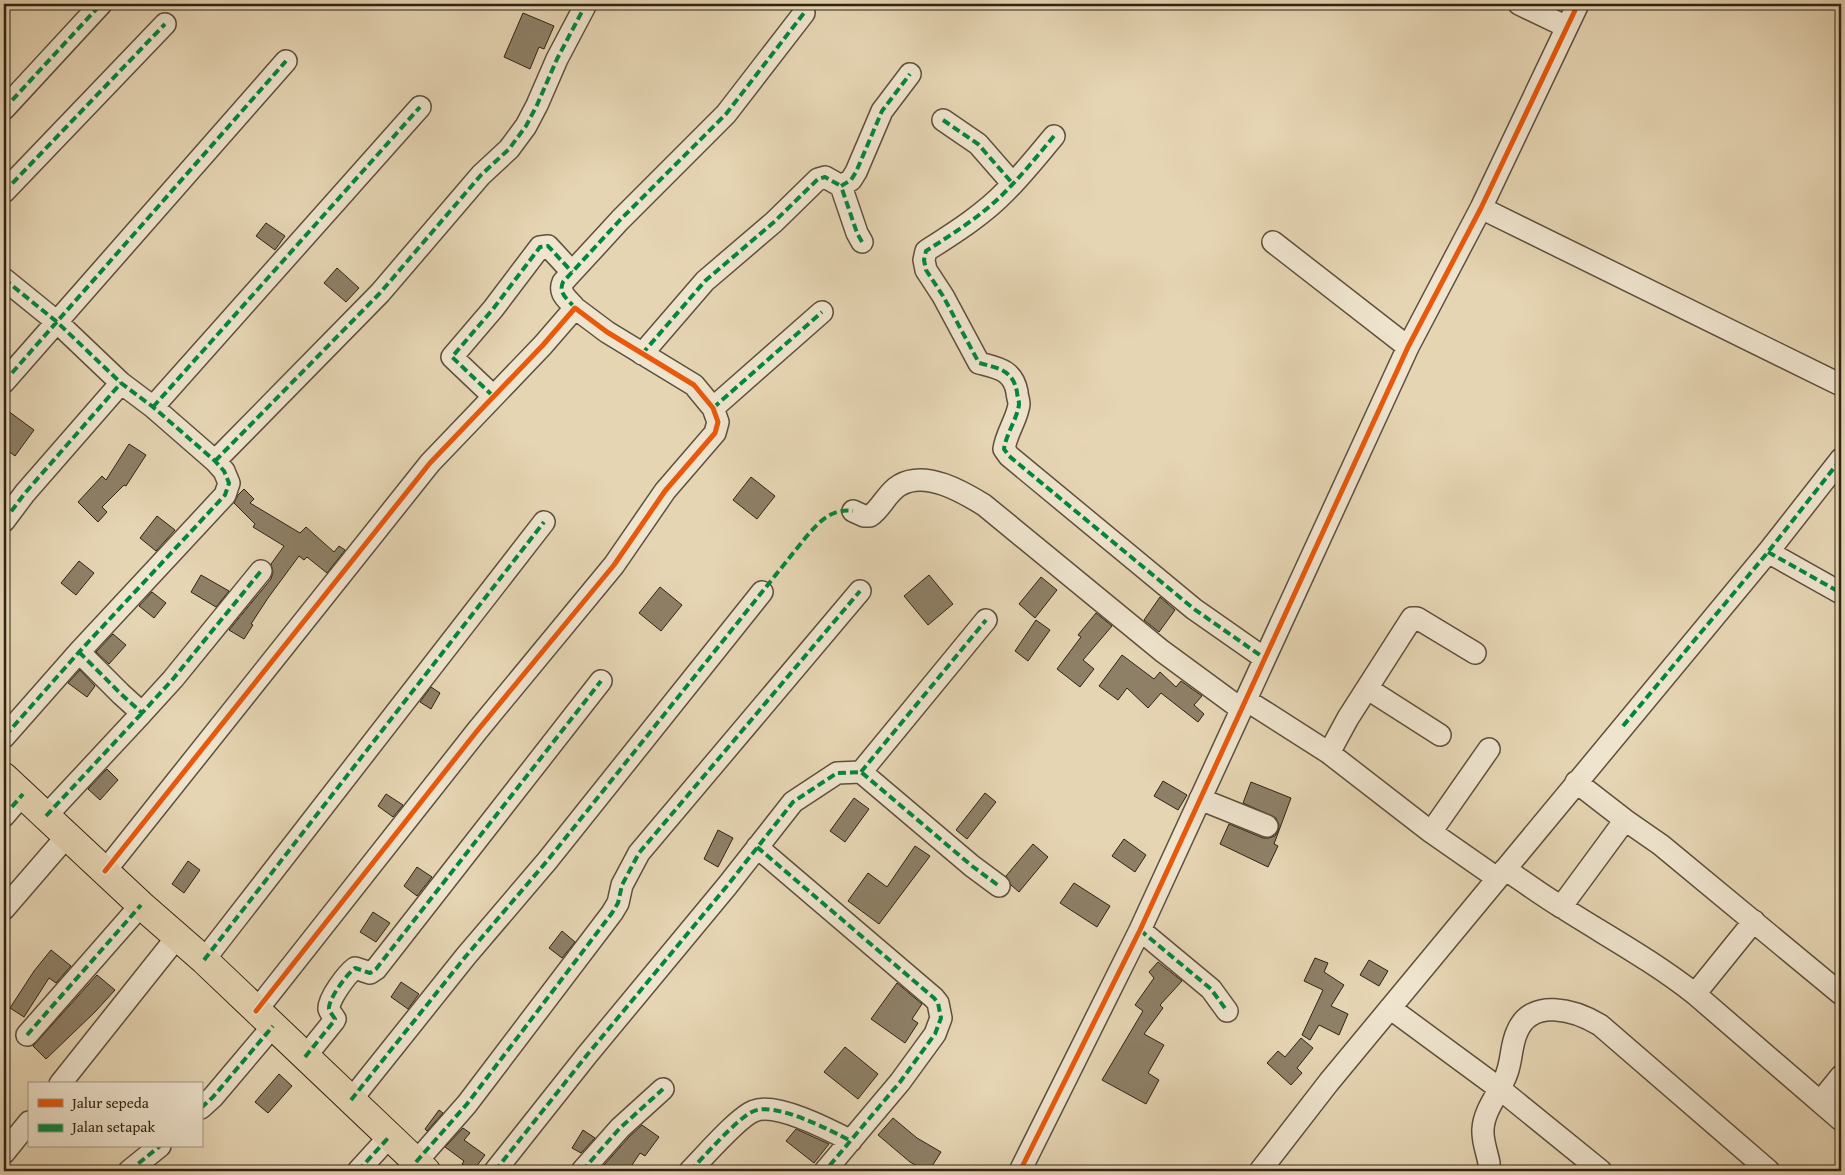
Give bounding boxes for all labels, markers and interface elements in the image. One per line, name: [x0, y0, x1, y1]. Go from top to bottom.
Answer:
legend: [28, 1082, 202, 1148]
text: Jalur sepeda: [70, 1092, 149, 1113]
text: Jalan setapak: [70, 1116, 155, 1137]

